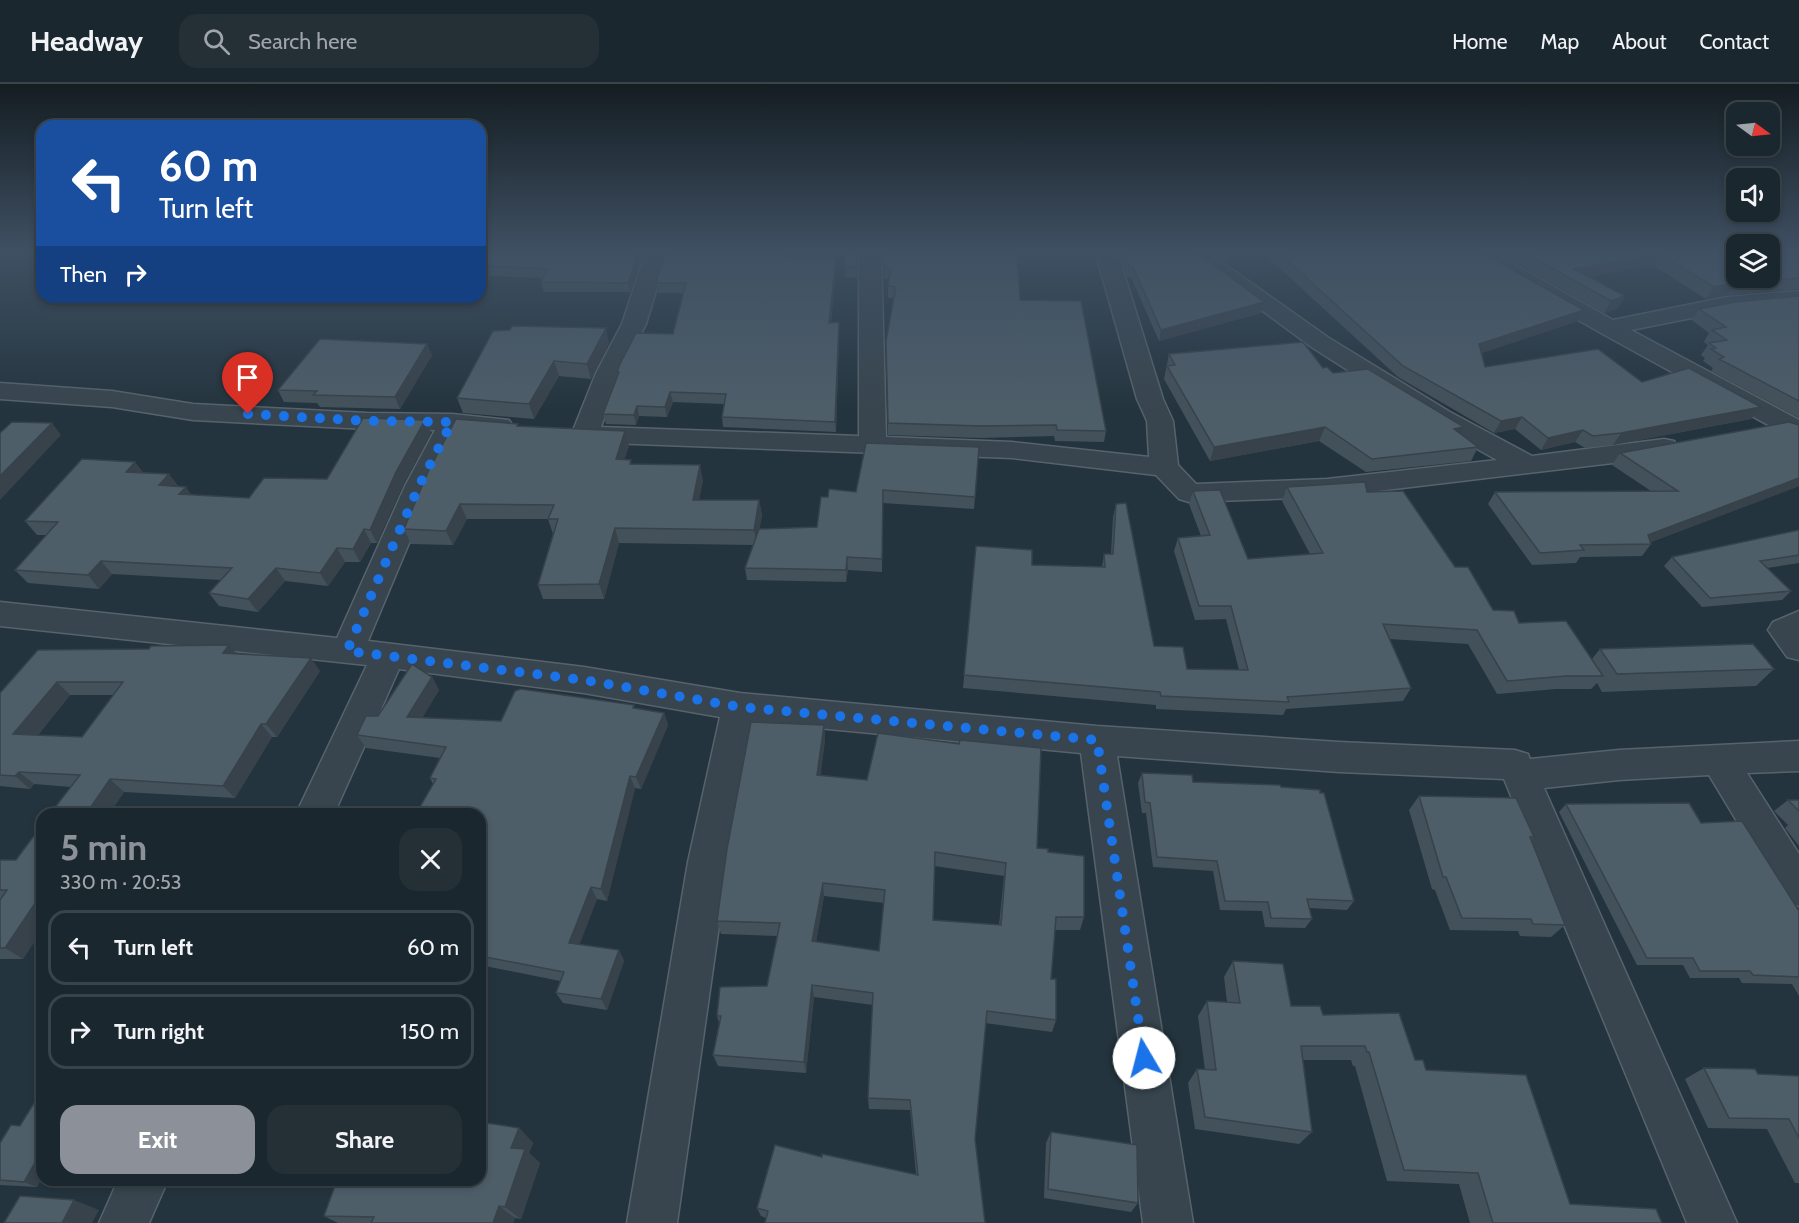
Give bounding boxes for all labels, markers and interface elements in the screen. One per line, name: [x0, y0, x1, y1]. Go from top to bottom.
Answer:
search box: [179, 14, 599, 68]
text: Headway: [30, 24, 143, 58]
icon: search: [200, 25, 233, 58]
text: Search here: [248, 28, 357, 55]
text: Home: [1452, 29, 1508, 54]
text: Map: [1541, 29, 1579, 54]
text: About: [1612, 29, 1666, 54]
text: Contact: [1699, 29, 1769, 54]
north arrow: [1726, 102, 1780, 156]
map controls: [1726, 102, 1780, 288]
text: 60 m: [159, 140, 258, 192]
icon: left: [60, 144, 138, 222]
button: sound: [1726, 168, 1780, 222]
text: Turn left: [159, 192, 253, 225]
button: layers: [1726, 234, 1780, 288]
icon: right: [119, 258, 152, 291]
text: Then: [60, 261, 107, 288]
pin: [222, 352, 273, 414]
icon: arrive: [231, 361, 264, 394]
text: 5 min: [60, 825, 147, 869]
button: close: [399, 828, 462, 891]
text: 330 m · 20:53: [60, 870, 182, 894]
icon: left: [63, 931, 96, 964]
text: Turn left: [114, 934, 193, 961]
text: 60 m: [407, 934, 459, 961]
icon: right: [63, 1015, 96, 1048]
text: Turn right: [114, 1018, 204, 1045]
text: 150 m: [400, 1018, 459, 1045]
position arrow: [1112, 1026, 1176, 1090]
button: Exit: [60, 1105, 255, 1174]
button: Share: [267, 1105, 462, 1174]

